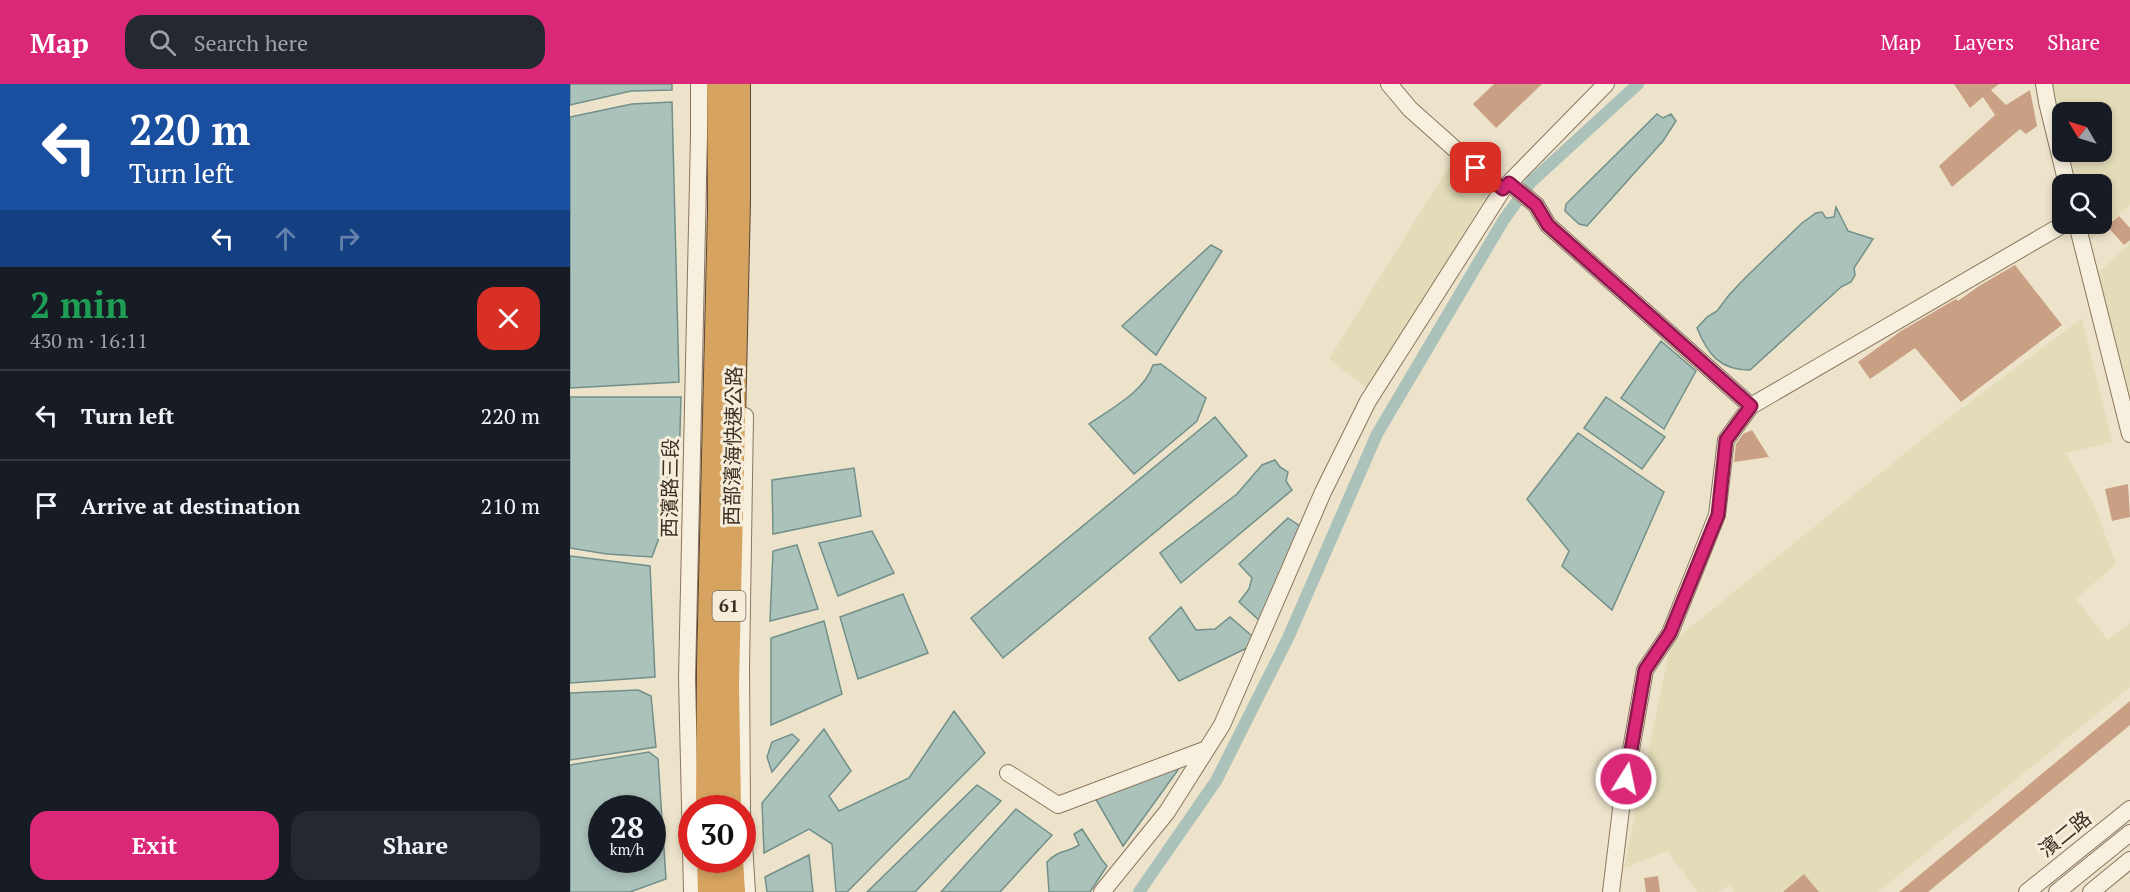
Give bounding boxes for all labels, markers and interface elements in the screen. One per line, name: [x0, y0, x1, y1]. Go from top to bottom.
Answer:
search box: [125, 15, 545, 69]
text: Map: [30, 24, 89, 61]
icon: search: [146, 26, 179, 59]
text: Search here: [194, 28, 308, 57]
text: Map: [1880, 28, 1921, 56]
text: Layers: [1954, 28, 2014, 56]
text: Share: [2047, 28, 2100, 56]
text: 220 m: [129, 101, 250, 157]
north arrow: [2052, 102, 2112, 162]
map controls: [2052, 102, 2112, 234]
icon: left: [30, 108, 108, 186]
pin: [1450, 142, 1501, 193]
icon: arrive: [1459, 151, 1492, 184]
text: Turn left: [129, 155, 234, 191]
button: search: [2052, 174, 2112, 234]
icon: left: [206, 222, 239, 255]
icon: ahead: [269, 222, 302, 255]
icon: right: [332, 222, 365, 255]
text: 2 min: [30, 281, 128, 328]
button: close: [477, 287, 540, 350]
text: 430 m · 16:11: [30, 327, 148, 354]
street label: 西部濱海快速公路: [718, 366, 747, 526]
icon: left: [30, 399, 63, 432]
text: Turn left: [81, 401, 174, 430]
text: 220 m: [480, 401, 540, 430]
street label: 西濱路三段: [655, 438, 684, 538]
icon: arrive: [30, 489, 63, 522]
text: Arrive at destination: [81, 491, 300, 520]
text: 210 m: [480, 491, 540, 520]
road number: 61: [712, 591, 746, 621]
position arrow: [1594, 747, 1658, 811]
speed limit sign: 30: [678, 795, 756, 873]
street label: 濱二路: [2033, 804, 2096, 863]
text: 28: [610, 807, 644, 847]
button: Exit: [30, 811, 279, 880]
button: Share: [291, 811, 540, 880]
text: km/h: [610, 839, 644, 859]

